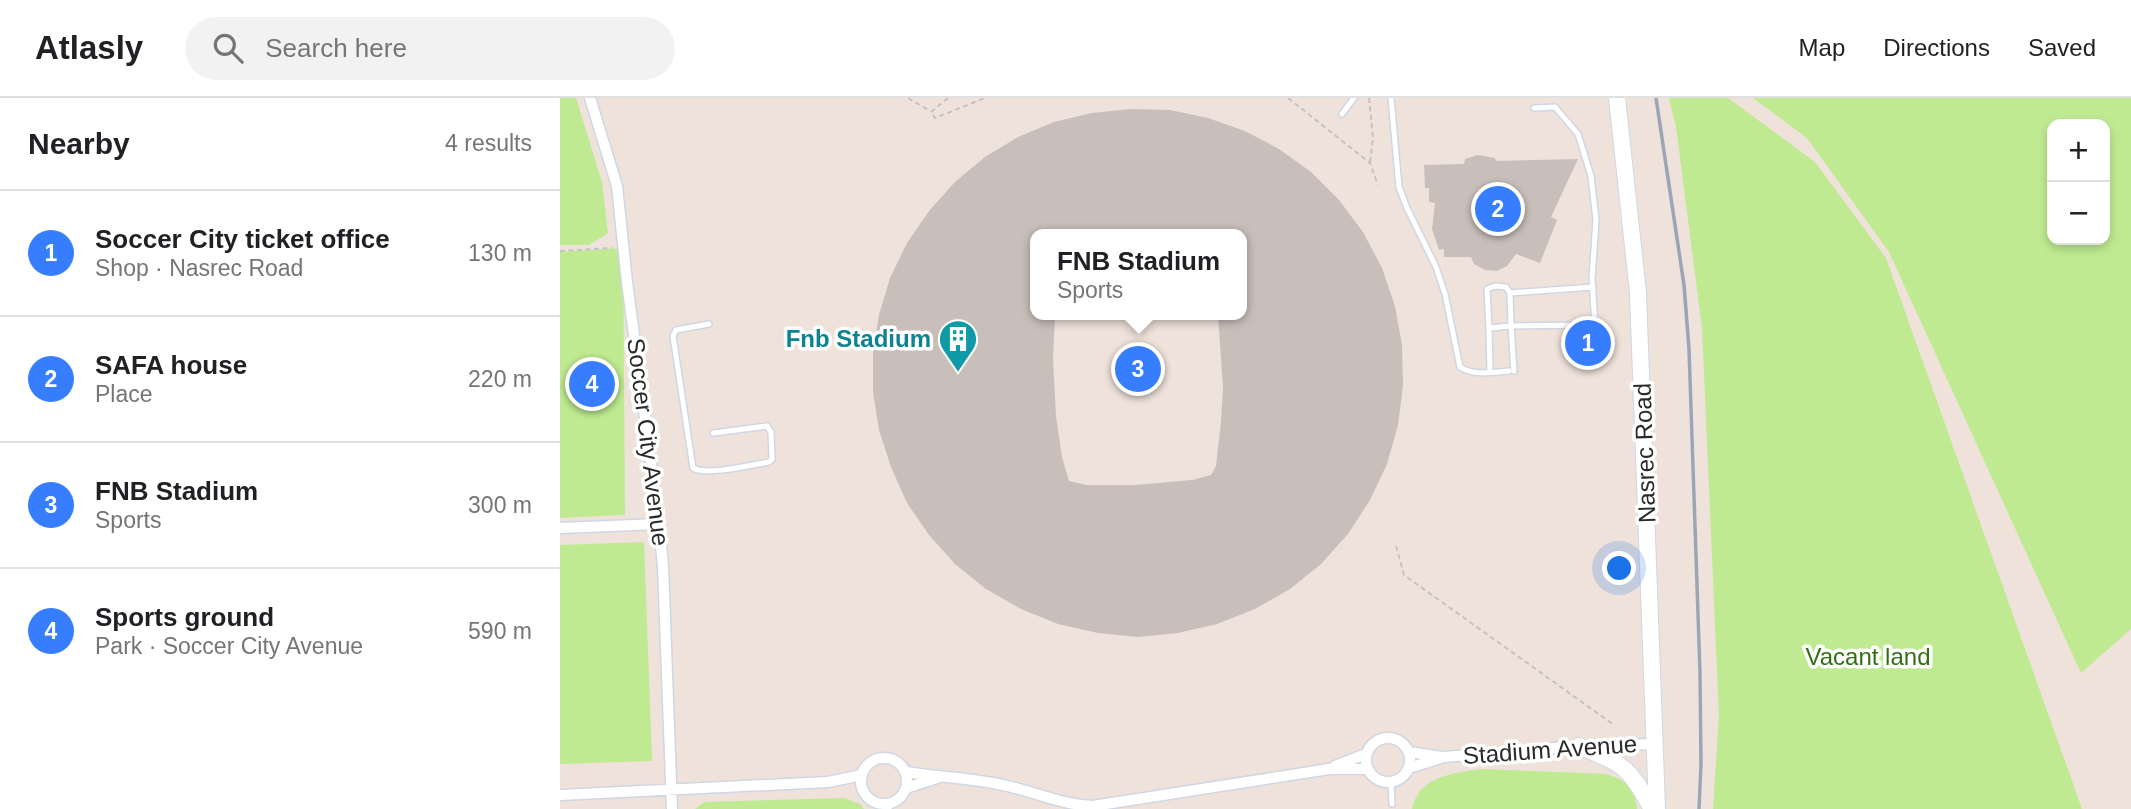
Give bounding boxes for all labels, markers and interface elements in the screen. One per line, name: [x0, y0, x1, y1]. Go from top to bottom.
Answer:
search box: [185, 17, 675, 80]
text: Atlasly: [35, 29, 143, 66]
icon: search: [209, 29, 247, 67]
text: Search here: [265, 33, 407, 63]
text: Map: [1799, 34, 1845, 61]
text: Directions: [1883, 34, 1990, 61]
text: Saved: [2028, 34, 2096, 61]
map controls: [2047, 119, 2110, 245]
button: +: [2047, 119, 2110, 182]
text: Nearby: [28, 127, 130, 160]
text: 4 results: [445, 130, 532, 156]
button: −: [2047, 182, 2110, 245]
pin: 2: [1475, 183, 1521, 235]
text: Soccer City ticket office: [95, 224, 390, 254]
popup: [1030, 229, 1247, 320]
text: 1: [45, 240, 57, 266]
text: 130 m: [468, 240, 532, 266]
text: FNB Stadium: [1057, 246, 1220, 276]
text: Shop · Nasrec Road: [95, 255, 303, 281]
text: Sports: [1057, 277, 1123, 303]
pin: 1: [1565, 317, 1611, 369]
building icon: Fnb Stadium: [937, 318, 979, 373]
place label: Fnb Stadium: [786, 325, 931, 352]
street label: Soccer City Avenue: [622, 337, 675, 547]
pin: 3: [1115, 343, 1161, 395]
text: SAFA house: [95, 350, 247, 380]
pin: 4: [569, 358, 615, 410]
text: 2: [45, 366, 57, 392]
text: 220 m: [468, 366, 532, 392]
text: Place: [95, 381, 153, 407]
street label: Nasrec Road: [1629, 383, 1660, 523]
text: FNB Stadium: [95, 476, 258, 506]
text: 3: [45, 492, 57, 518]
text: 300 m: [468, 492, 532, 518]
text: Sports: [95, 507, 161, 533]
your location: [1602, 551, 1636, 585]
text: Sports ground: [95, 602, 274, 632]
text: 4: [45, 618, 57, 644]
text: 590 m: [468, 618, 532, 644]
text: Park · Soccer City Avenue: [95, 633, 363, 659]
park label: Vacant land: [1806, 643, 1930, 670]
street label: Stadium Avenue: [1462, 730, 1638, 769]

